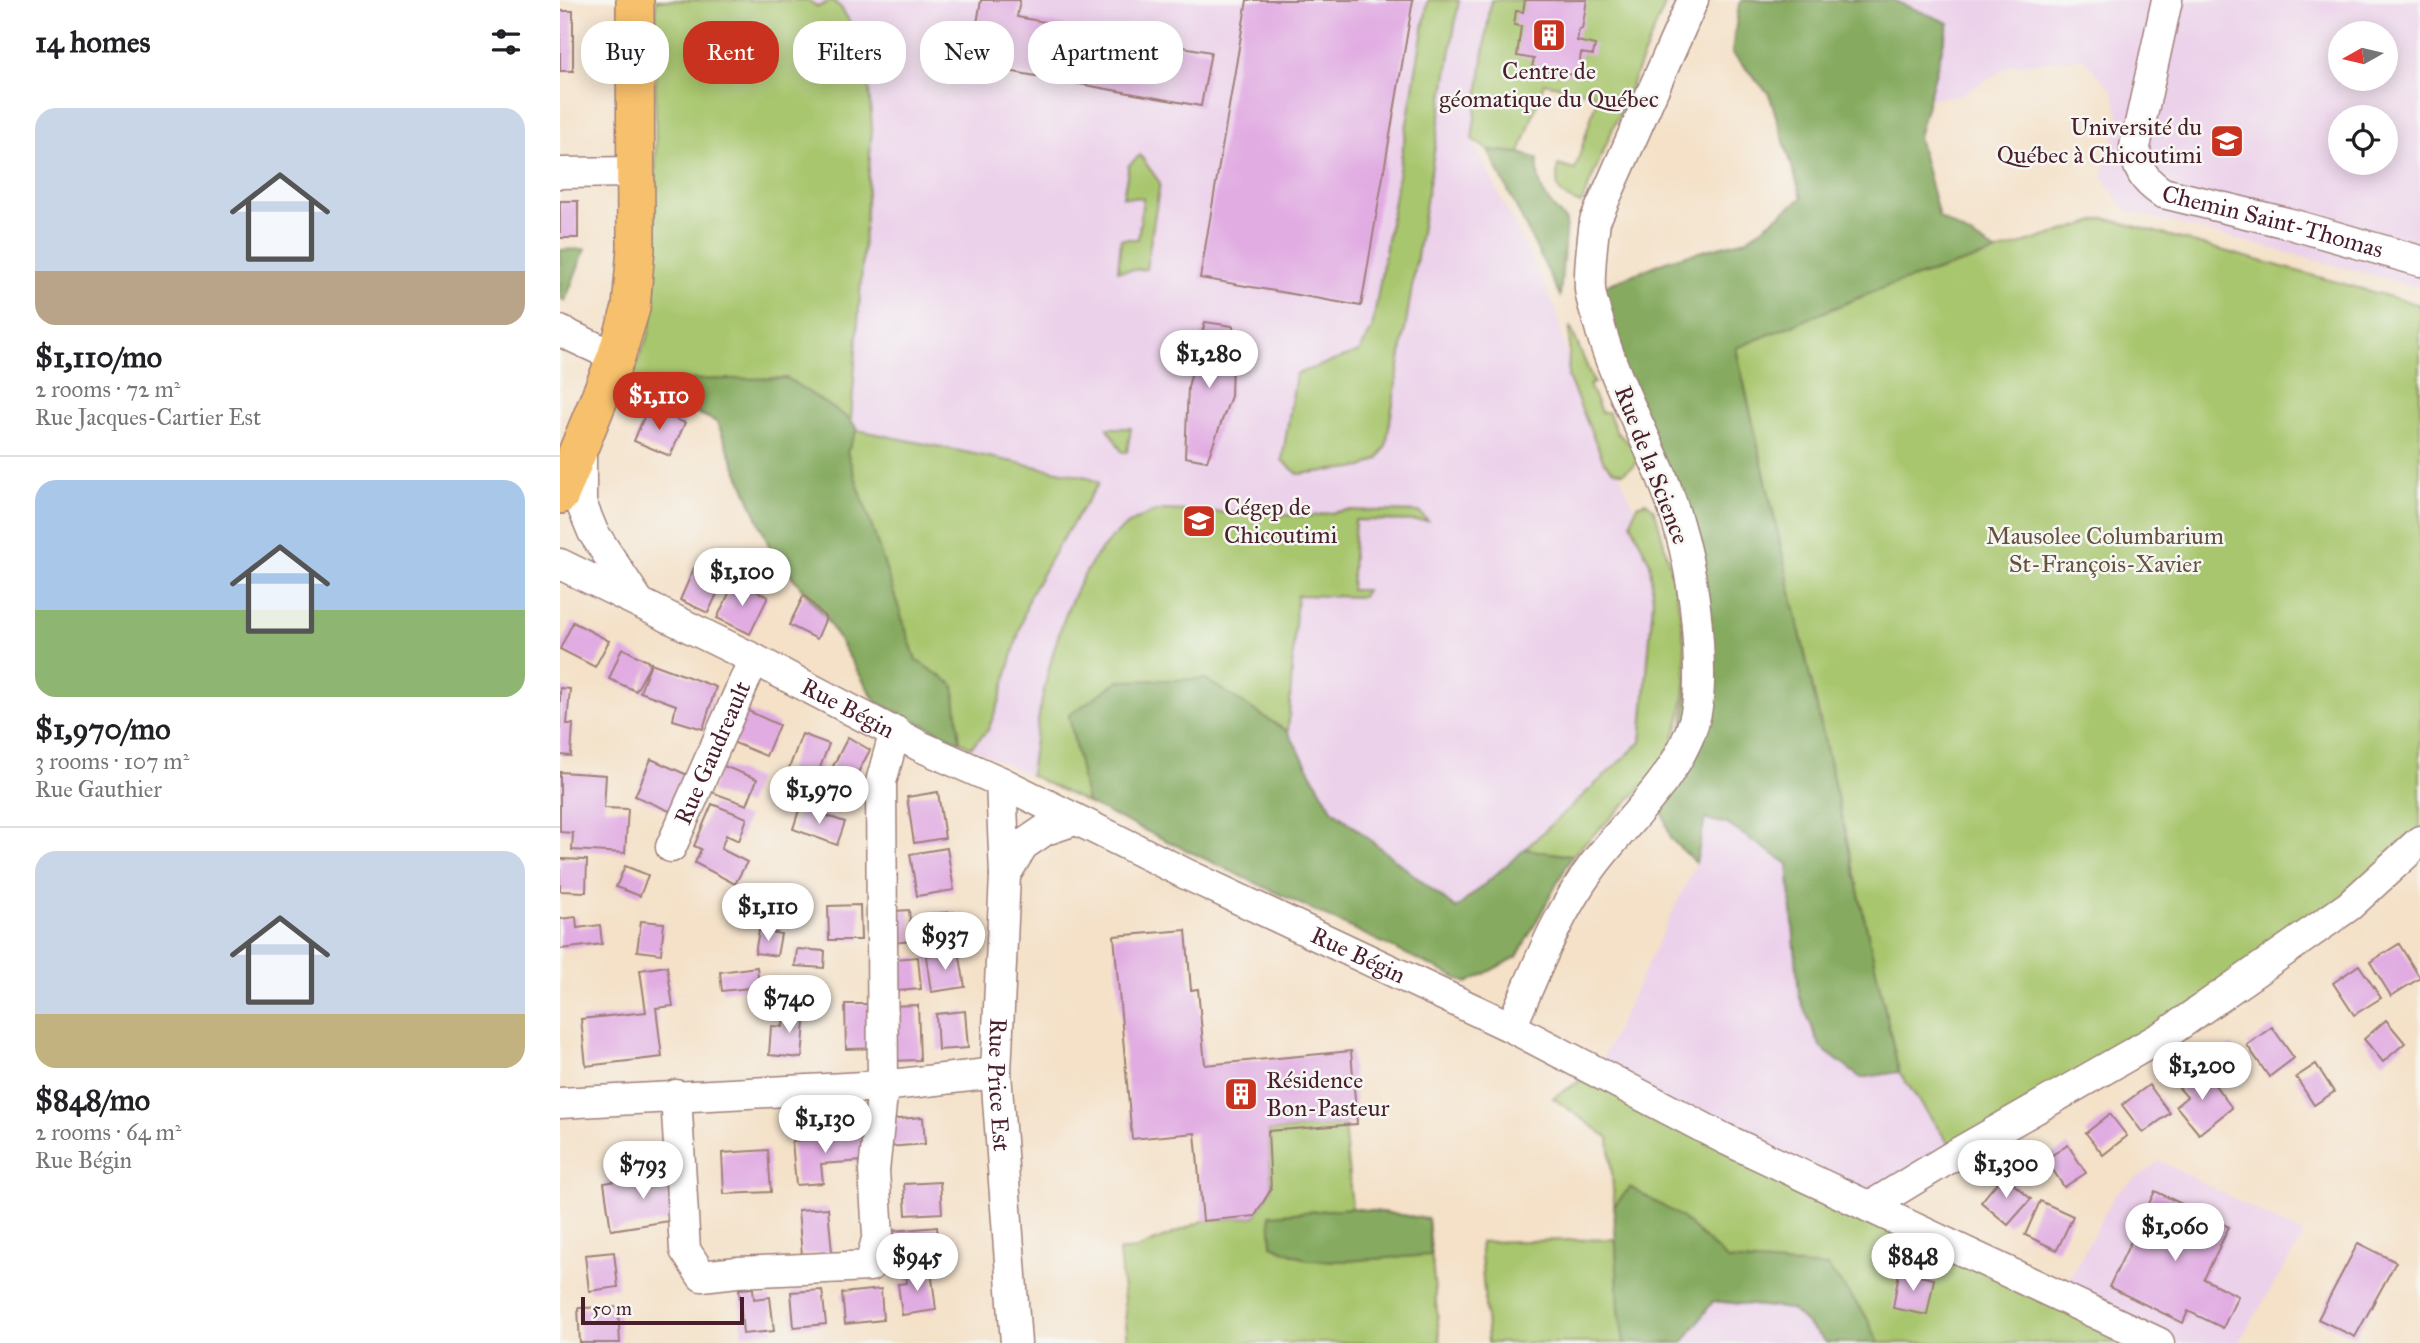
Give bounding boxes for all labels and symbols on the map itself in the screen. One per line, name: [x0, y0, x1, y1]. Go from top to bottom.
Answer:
building icon: Centre de géomatique du Québec: [1530, 16, 1568, 54]
north arrow: [2328, 21, 2398, 91]
place label: Centre de géomatique du Québec: [1439, 56, 1659, 114]
place label: Université du Québec à Chicoutimi: [1997, 112, 2202, 170]
school or university icon: Université du Québec à Chicoutimi: [2208, 122, 2246, 160]
street label: Chemin Saint-Thomas: [2159, 178, 2387, 265]
pin: $1,280: [1152, 330, 1266, 390]
pin: $1,110: [602, 372, 716, 432]
street label: Rue de la Science: [1608, 382, 1696, 548]
place label: Cégep de Chicoutimi: [1224, 492, 1338, 550]
school or university icon: Cégep de Chicoutimi: [1180, 502, 1218, 540]
park label: Mausolee Columbarium St-François-Xavier: [1986, 521, 2224, 579]
pin: $1,100: [685, 548, 799, 608]
street label: Rue Bégin: [796, 671, 900, 745]
street label: Rue Gaudreault: [668, 676, 758, 829]
pin: $1,970: [762, 766, 876, 826]
pin: $1,110: [711, 884, 825, 943]
pin: $937: [904, 912, 986, 972]
street label: Rue Bégin: [1306, 920, 1410, 990]
pin: $740: [748, 976, 830, 1035]
street label: Rue Price Est: [981, 1017, 1017, 1153]
pin: $1,200: [2145, 1042, 2259, 1102]
place label: Résidence Bon-Pasteur: [1266, 1065, 1389, 1123]
building icon: Résidence Bon-Pasteur: [1222, 1075, 1260, 1113]
pin: $1,130: [768, 1096, 882, 1155]
pin: $1,300: [1949, 1140, 2063, 1200]
pin: $793: [602, 1142, 684, 1201]
pin: $1,060: [2118, 1204, 2232, 1263]
pin: $945: [876, 1234, 958, 1293]
pin: $848: [1872, 1234, 1954, 1293]
scale bar: [581, 1294, 744, 1326]

